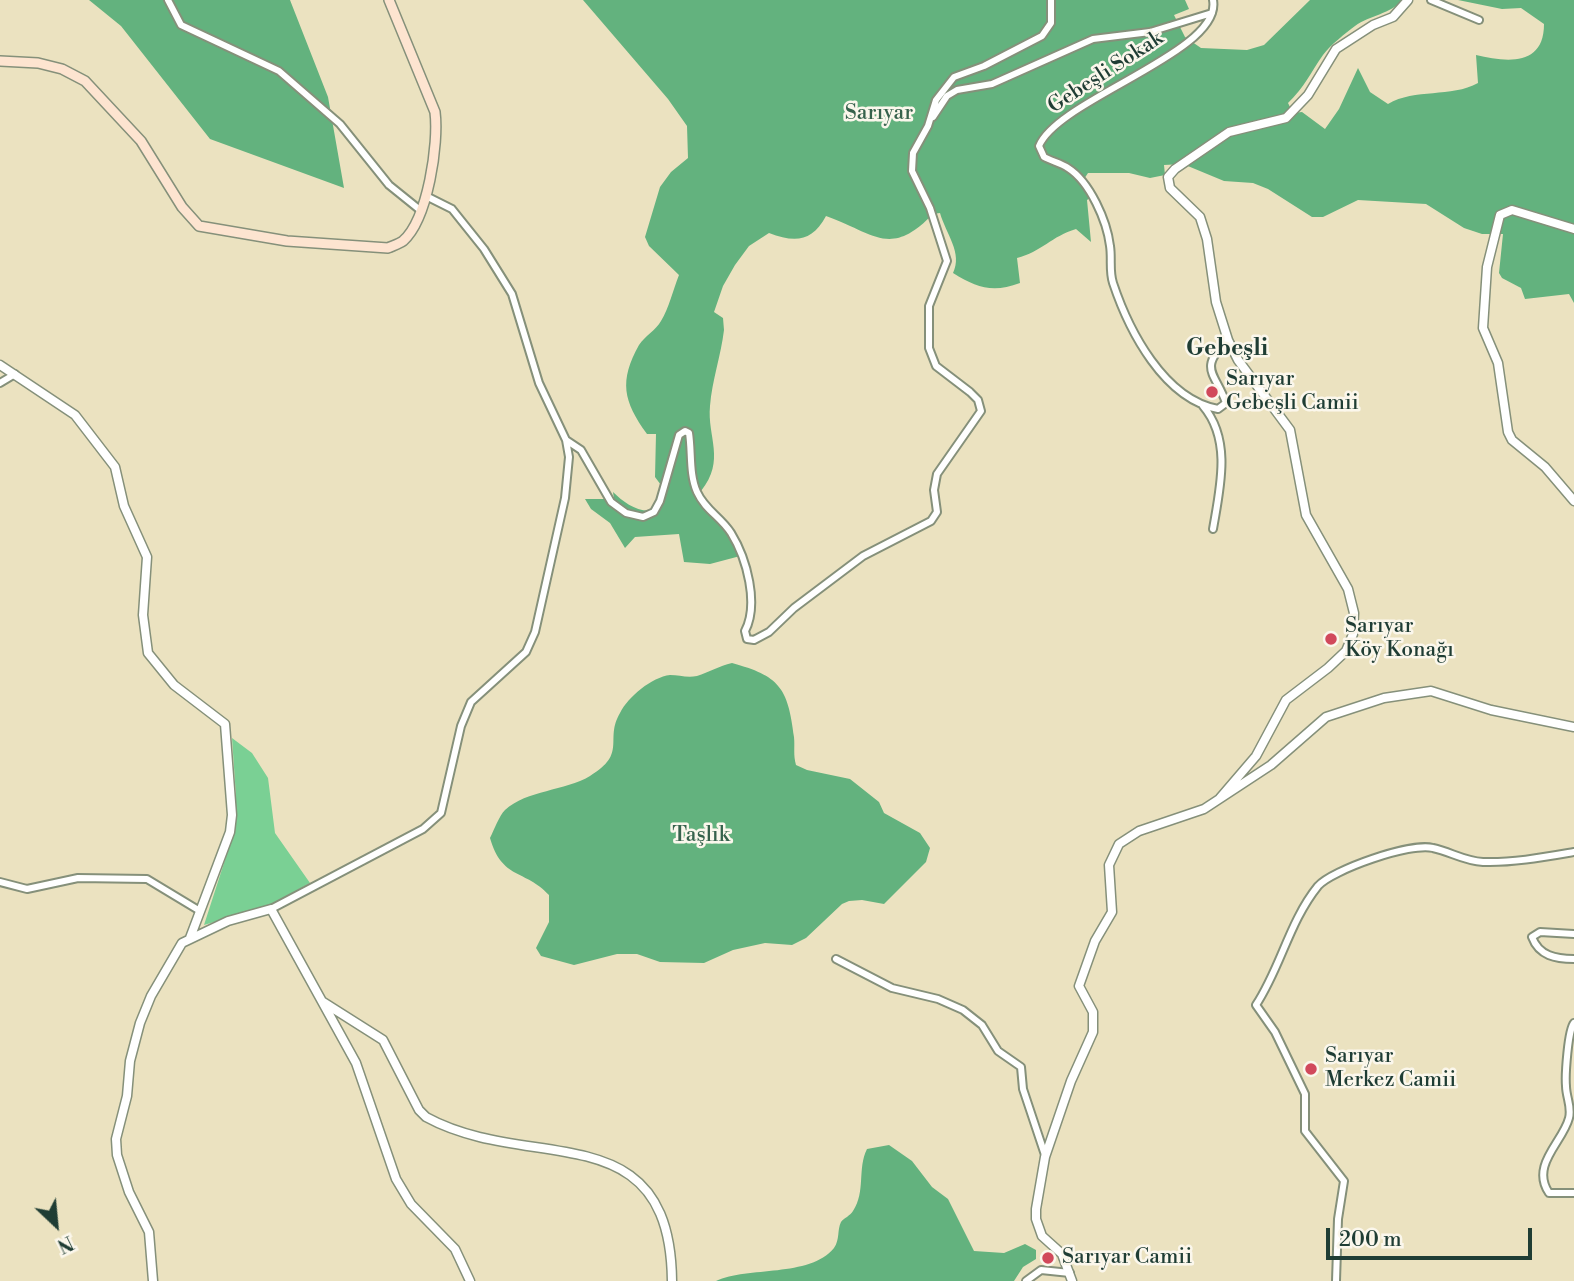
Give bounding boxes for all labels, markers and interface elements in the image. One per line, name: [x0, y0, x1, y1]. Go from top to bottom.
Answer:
street label: Gebeşli Sokak: [1044, 26, 1168, 120]
park label: Sarıyar: [845, 101, 913, 127]
district label: Gebeşli: [1186, 335, 1268, 363]
place label: Sarıyar Gebeşli Camii: [1226, 367, 1359, 417]
marker: Sarıyar Gebeşli Camii: [1204, 384, 1220, 400]
place label: Sarıyar Köy Konağı: [1345, 614, 1454, 664]
marker: Sarıyar Köy Konağı: [1323, 631, 1339, 647]
park label: Taşlık: [672, 823, 730, 849]
place label: Sarıyar Merkez Camii: [1325, 1044, 1456, 1094]
marker: Sarıyar Merkez Camii: [1303, 1061, 1319, 1077]
north arrow: [21, 1190, 91, 1260]
scale bar: [1329, 1214, 1536, 1258]
text: 200 m: [1339, 1227, 1402, 1253]
text: N: [53, 1230, 77, 1258]
place label: Sarıyar Camii: [1062, 1245, 1192, 1271]
marker: Sarıyar Camii: [1040, 1250, 1056, 1266]

